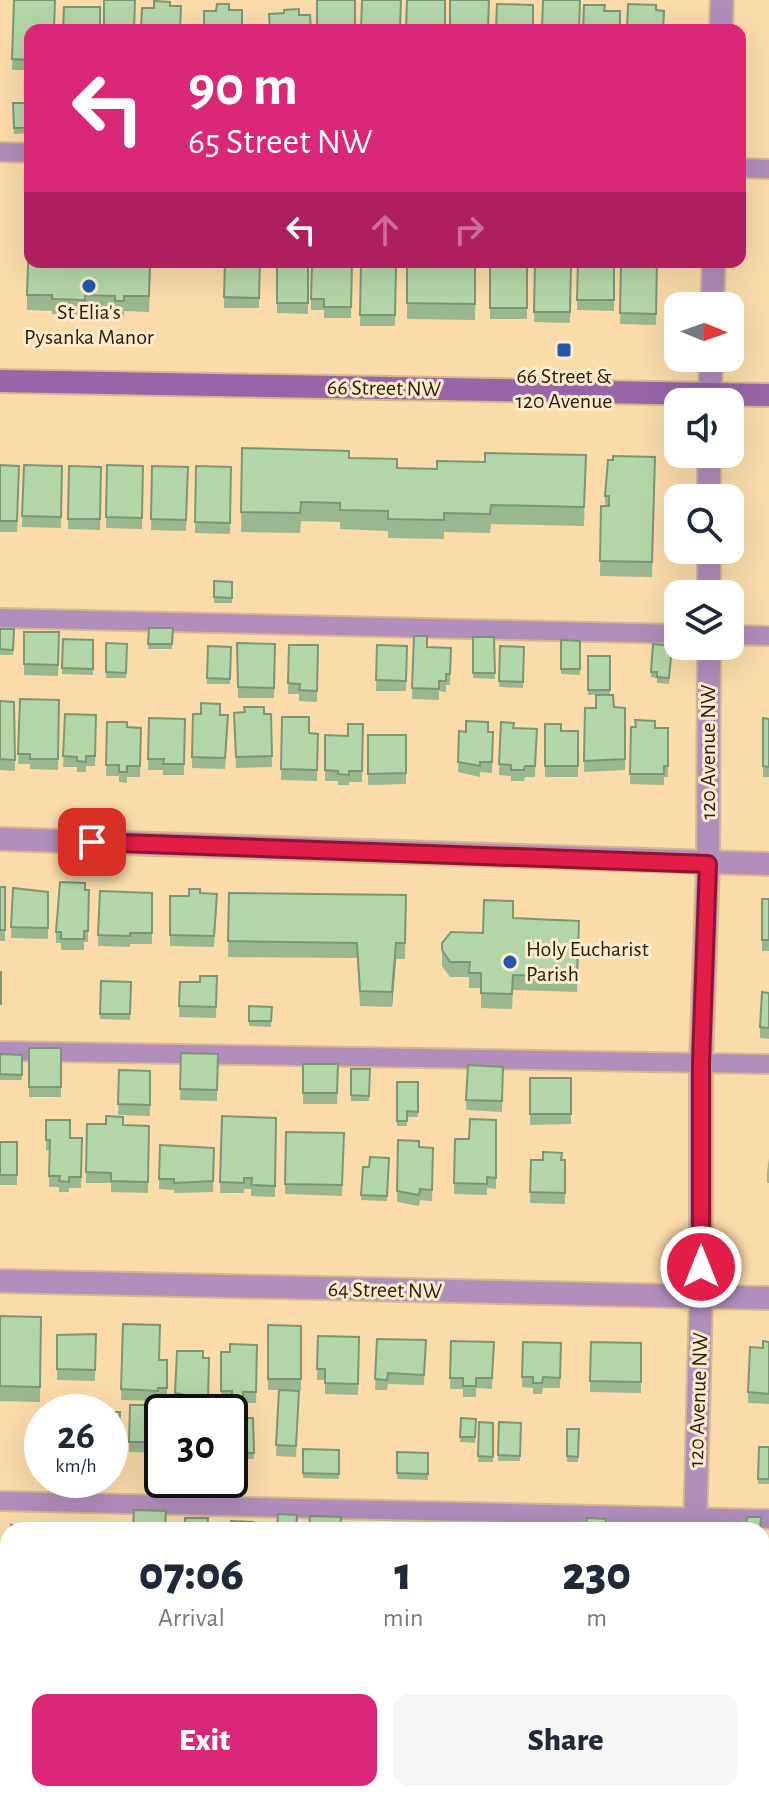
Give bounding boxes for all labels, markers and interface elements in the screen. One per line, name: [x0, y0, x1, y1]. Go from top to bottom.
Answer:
icon: left: [56, 56, 160, 160]
text: 90 m: [188, 59, 298, 115]
text: 65 Street NW: [188, 124, 373, 160]
icon: left: [279, 208, 323, 252]
icon: ahead: [363, 208, 407, 252]
icon: right: [447, 208, 491, 252]
marker: St Elia's Pysanka Manor: [80, 277, 98, 295]
north arrow: [664, 292, 744, 372]
map controls: [664, 292, 744, 660]
place label: St Elia's Pysanka Manor: [24, 301, 154, 348]
marker: 66 Street & 120 Avenue: [555, 341, 573, 359]
place label: 66 Street & 120 Avenue: [516, 365, 612, 412]
street label: 66 Street NW: [327, 376, 442, 400]
button: sound: [664, 388, 744, 468]
button: search: [664, 484, 744, 564]
button: layers: [664, 580, 744, 660]
street label: 120 Avenue NW: [697, 684, 719, 819]
pin: [58, 808, 126, 876]
icon: arrive: [70, 820, 114, 864]
place label: Holy Eucharist Parish: [526, 938, 649, 985]
marker: Holy Eucharist Parish: [501, 953, 519, 971]
position arrow: [659, 1225, 743, 1309]
street label: 64 Street NW: [328, 1278, 443, 1302]
street label: 120 Avenue NW: [685, 1332, 711, 1468]
speed limit sign: 30: [144, 1394, 248, 1498]
text: 26: [57, 1416, 95, 1456]
text: km/h: [55, 1456, 97, 1476]
text: 07:06: [139, 1551, 244, 1599]
text: 1: [394, 1551, 412, 1599]
text: 230: [562, 1551, 631, 1599]
text: Arrival: [158, 1605, 225, 1631]
text: min: [383, 1605, 423, 1631]
text: m: [586, 1605, 607, 1631]
button: Exit: [32, 1694, 377, 1786]
button: Share: [393, 1694, 738, 1786]

